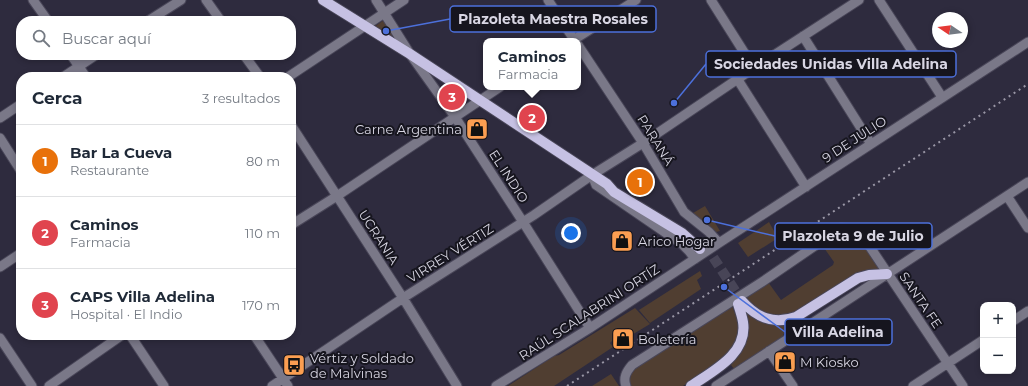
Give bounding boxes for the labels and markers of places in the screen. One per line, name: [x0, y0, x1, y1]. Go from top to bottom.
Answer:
callout: Plazoleta Maestra Rosales: [450, 6, 656, 32]
callout: Sociedades Unidas Villa Adelina: [706, 51, 956, 77]
pin: 3: [439, 82, 465, 112]
pin: 2: [519, 103, 545, 133]
shop icon: Carne Argentina: [464, 116, 490, 142]
place label: Carne Argentina: [355, 121, 462, 137]
pin: 1: [627, 167, 653, 197]
callout: Plazoleta 9 de Julio: [775, 223, 932, 249]
shop icon: Arico Hogar: [609, 228, 635, 254]
place label: Arico Hogar: [638, 233, 715, 249]
callout: Villa Adelina: [785, 319, 892, 345]
shop icon: Boletería: [610, 326, 636, 352]
place label: Boletería: [638, 331, 696, 347]
shop icon: M Kiosko: [772, 349, 798, 375]
place label: Vértiz y Soldado de Malvinas: [310, 350, 414, 381]
bus stop icon: Vértiz y Soldado de Malvinas: [281, 352, 307, 378]
place label: M Kiosko: [800, 354, 859, 370]

